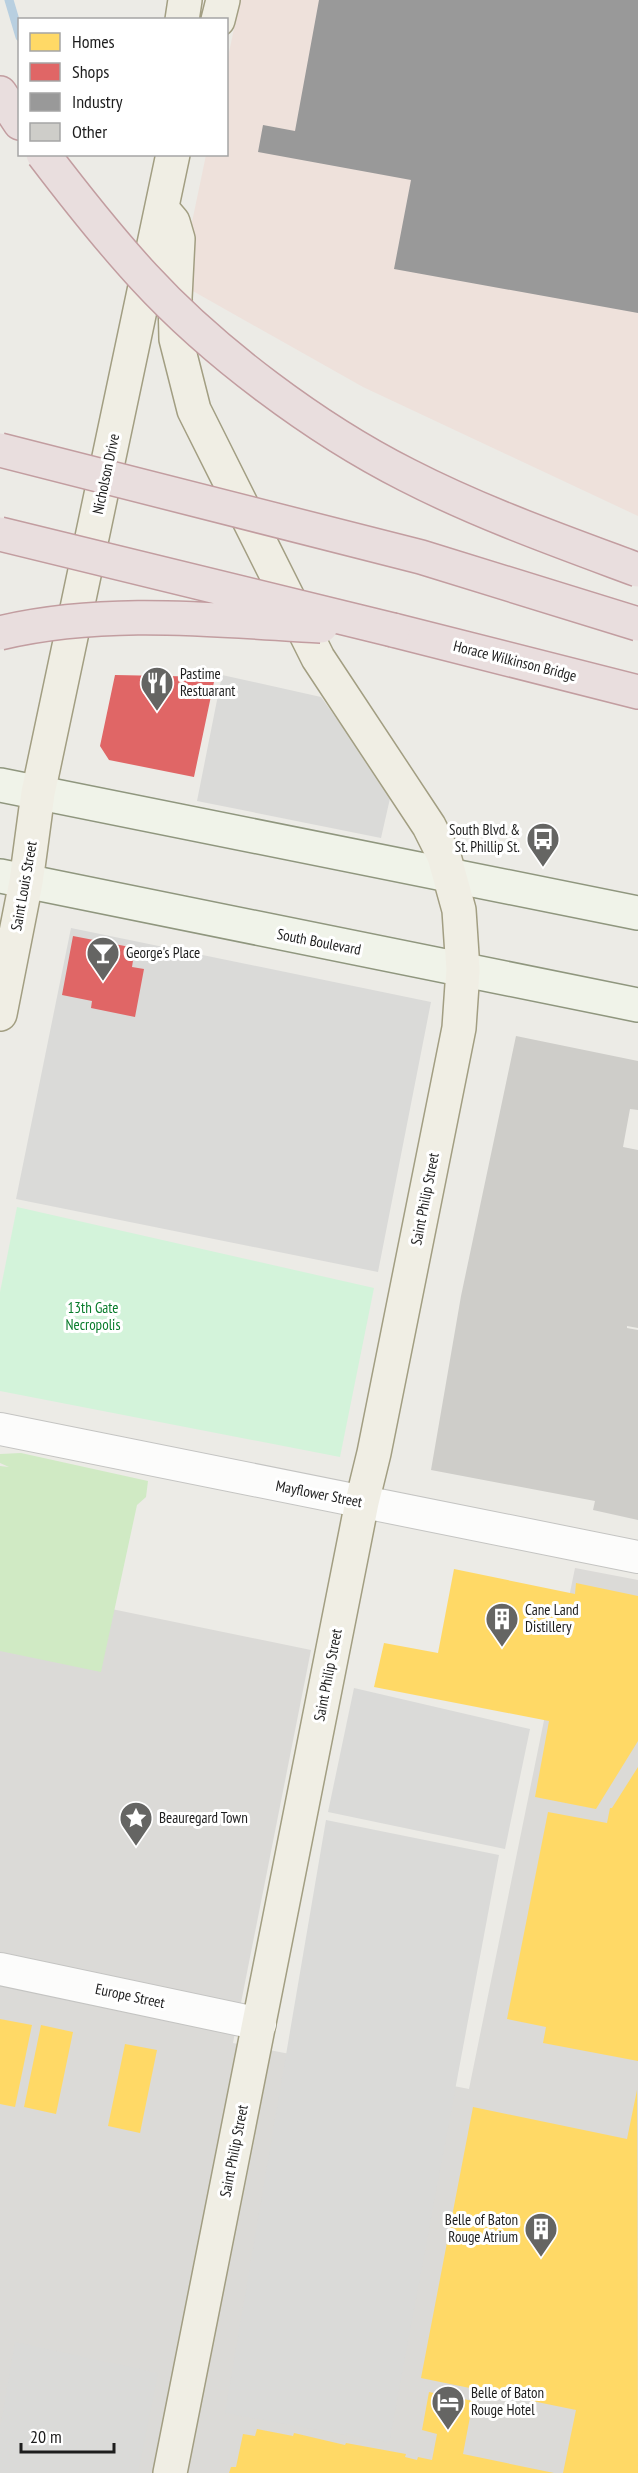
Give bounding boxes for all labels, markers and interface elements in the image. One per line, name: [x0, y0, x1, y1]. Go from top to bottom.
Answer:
legend: [18, 18, 228, 156]
text: Homes: [72, 30, 115, 53]
text: Shops: [72, 60, 109, 83]
text: Industry: [72, 90, 123, 113]
text: Other: [72, 120, 107, 143]
street label: Nicholson Drive: [88, 432, 123, 516]
street label: Horace Wilkinson Bridge: [452, 636, 579, 685]
place label: Pastime Restuarant: [180, 664, 235, 700]
restaurant icon: Pastime Restuarant: [139, 665, 175, 712]
place label: South Blvd. & St. Phillip St.: [449, 820, 520, 856]
bus stop icon: South Blvd. & St. Phillip St.: [525, 821, 561, 868]
street label: Saint Louis Street: [6, 840, 41, 932]
street label: South Boulevard: [275, 924, 363, 959]
bar icon: George's Place: [85, 935, 121, 982]
place label: George's Place: [126, 943, 200, 962]
street label: Saint Philip Street: [406, 1151, 443, 1247]
park label: 13th Gate Necropolis: [66, 1298, 120, 1334]
street label: Mayflower Street: [274, 1476, 364, 1511]
place label: Cane Land Distillery: [525, 1600, 579, 1636]
building icon: Cane Land Distillery: [484, 1601, 520, 1648]
street label: Saint Philip Street: [309, 1627, 346, 1723]
place icon: Beauregard Town: [118, 1800, 154, 1847]
place label: Beauregard Town: [159, 1808, 248, 1827]
street label: Europe Street: [94, 1979, 167, 2012]
street label: Saint Philip Street: [215, 2103, 252, 2199]
place label: Belle of Baton Rouge Atrium: [445, 2210, 518, 2246]
building icon: Belle of Baton Rouge Atrium: [523, 2211, 559, 2258]
place label: Belle of Baton Rouge Hotel: [471, 2383, 544, 2419]
hotel icon: Belle of Baton Rouge Hotel: [430, 2384, 466, 2431]
scale bar: [21, 2416, 114, 2454]
text: 20 m: [30, 2425, 62, 2448]

